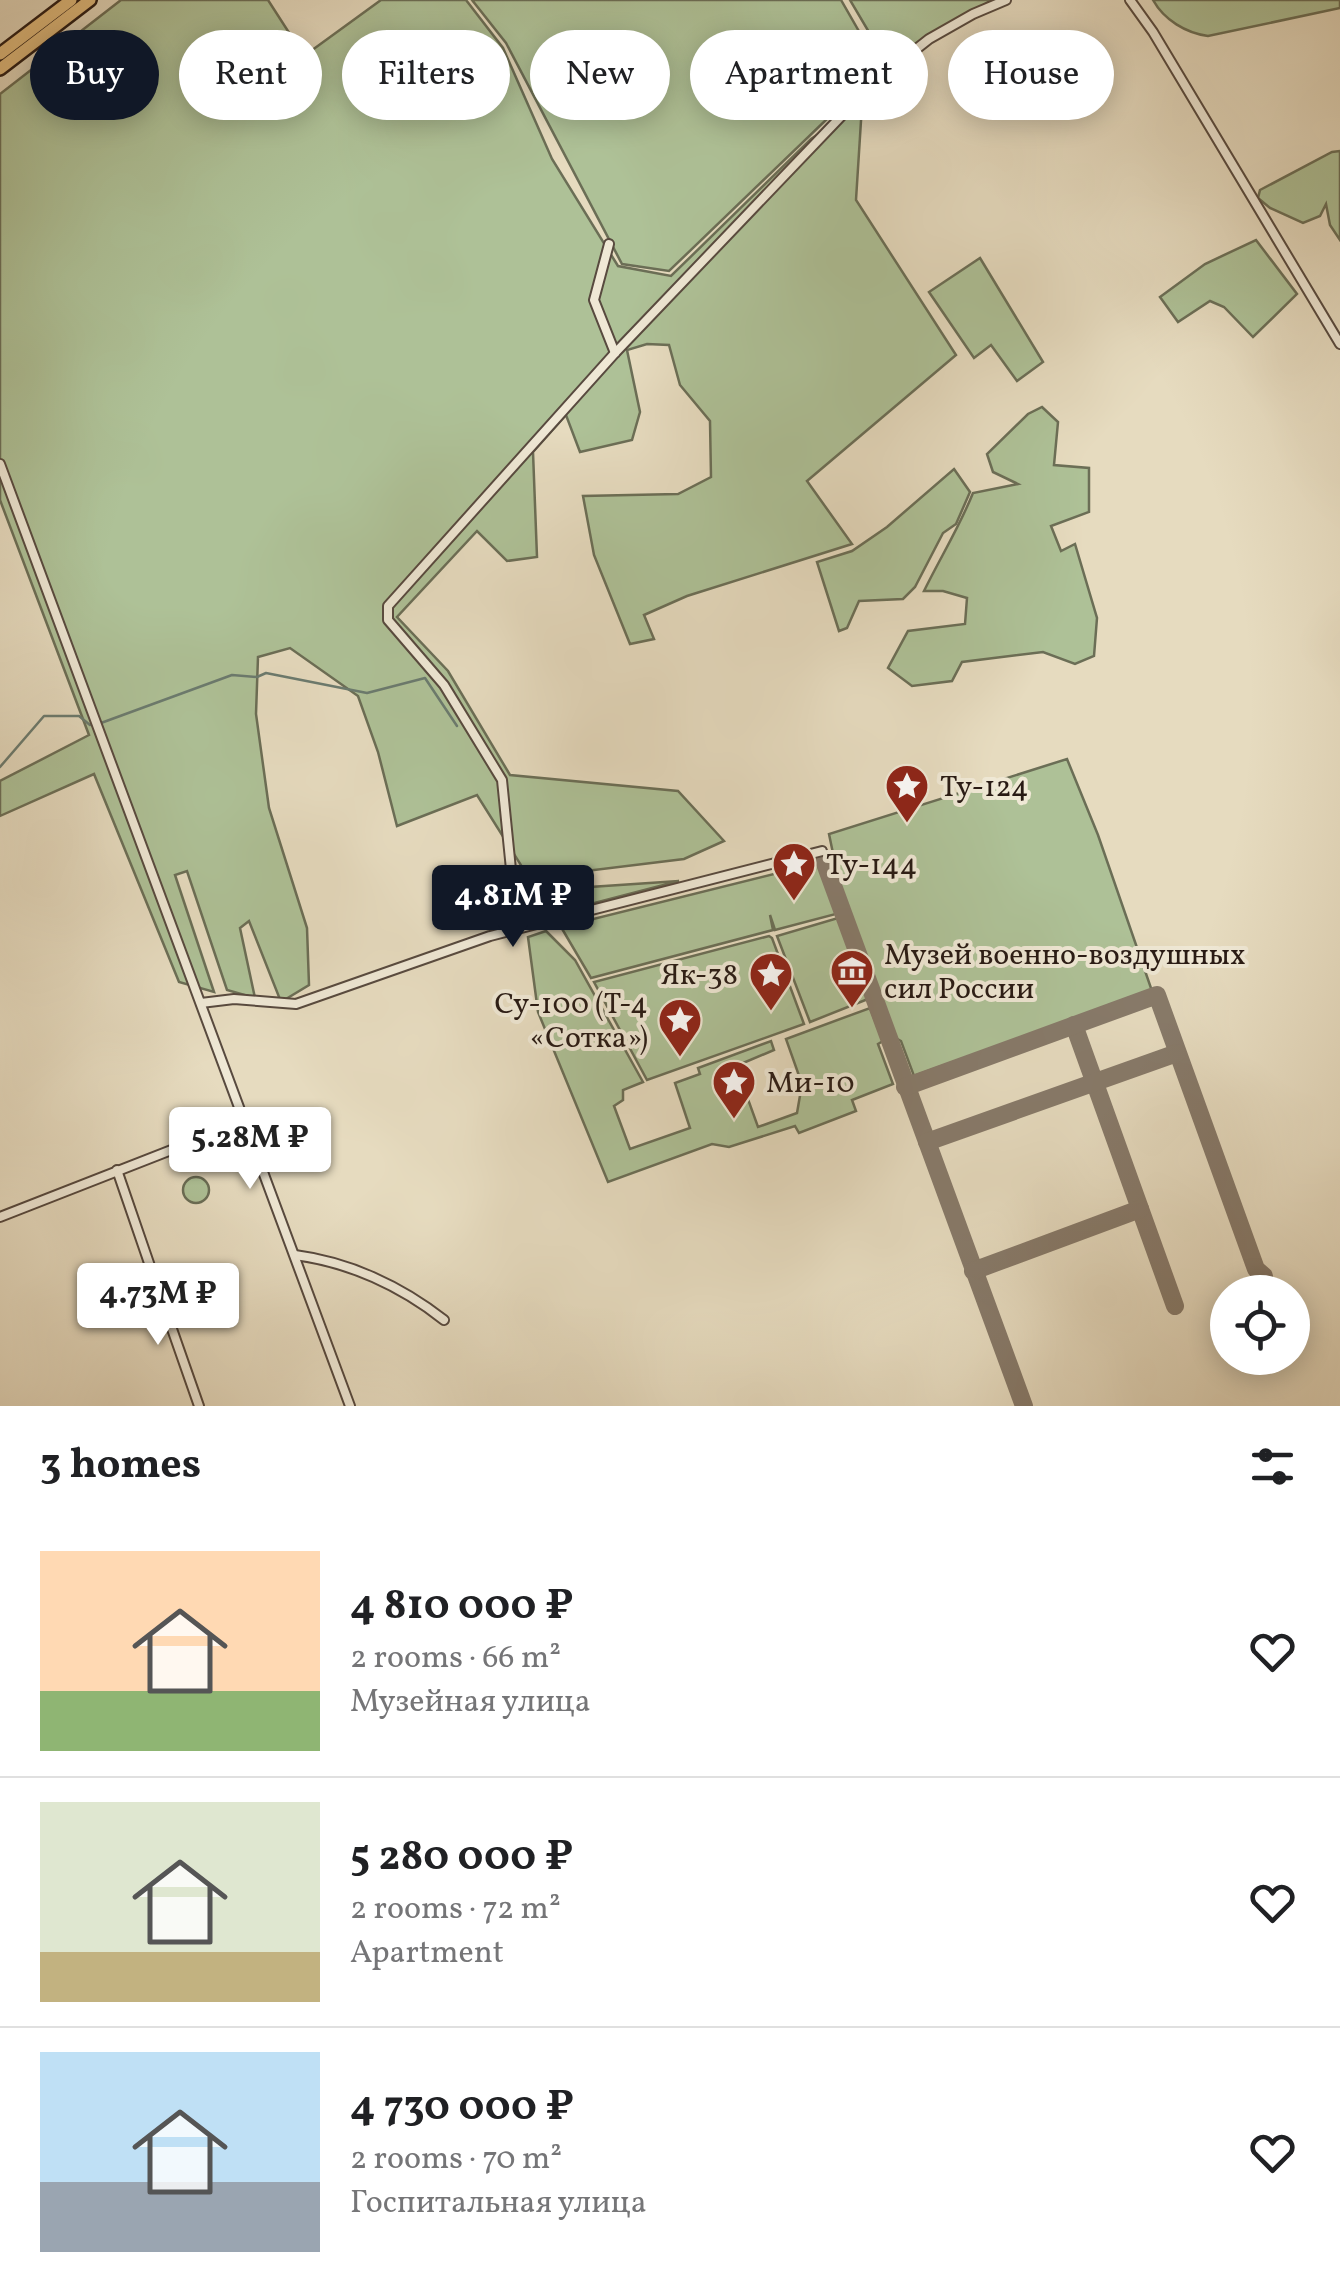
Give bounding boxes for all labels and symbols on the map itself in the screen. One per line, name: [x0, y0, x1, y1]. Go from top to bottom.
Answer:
place icon: Ту-124: [884, 763, 930, 824]
place label: Ту-124: [940, 767, 1029, 809]
place icon: Ту-144: [771, 841, 817, 902]
place label: Ту-144: [826, 845, 917, 887]
pin: 4.81M ₽: [421, 865, 605, 950]
place label: Музей военно-воздушных сил России: [884, 935, 1246, 1011]
museum icon: Музей военно-воздушных сил России: [829, 948, 875, 1009]
place icon: Як-38: [748, 951, 794, 1012]
place label: Як-38: [661, 955, 738, 997]
place label: Су-100 (Т-4 «Сотка»): [495, 984, 648, 1060]
place icon: Су-100 (Т-4 «Сотка»): [657, 997, 703, 1058]
place icon: Ми-10: [711, 1059, 757, 1120]
place label: Ми-10: [766, 1063, 854, 1105]
pin: 5.28M ₽: [158, 1107, 342, 1192]
pin: 4.73M ₽: [66, 1263, 250, 1348]

